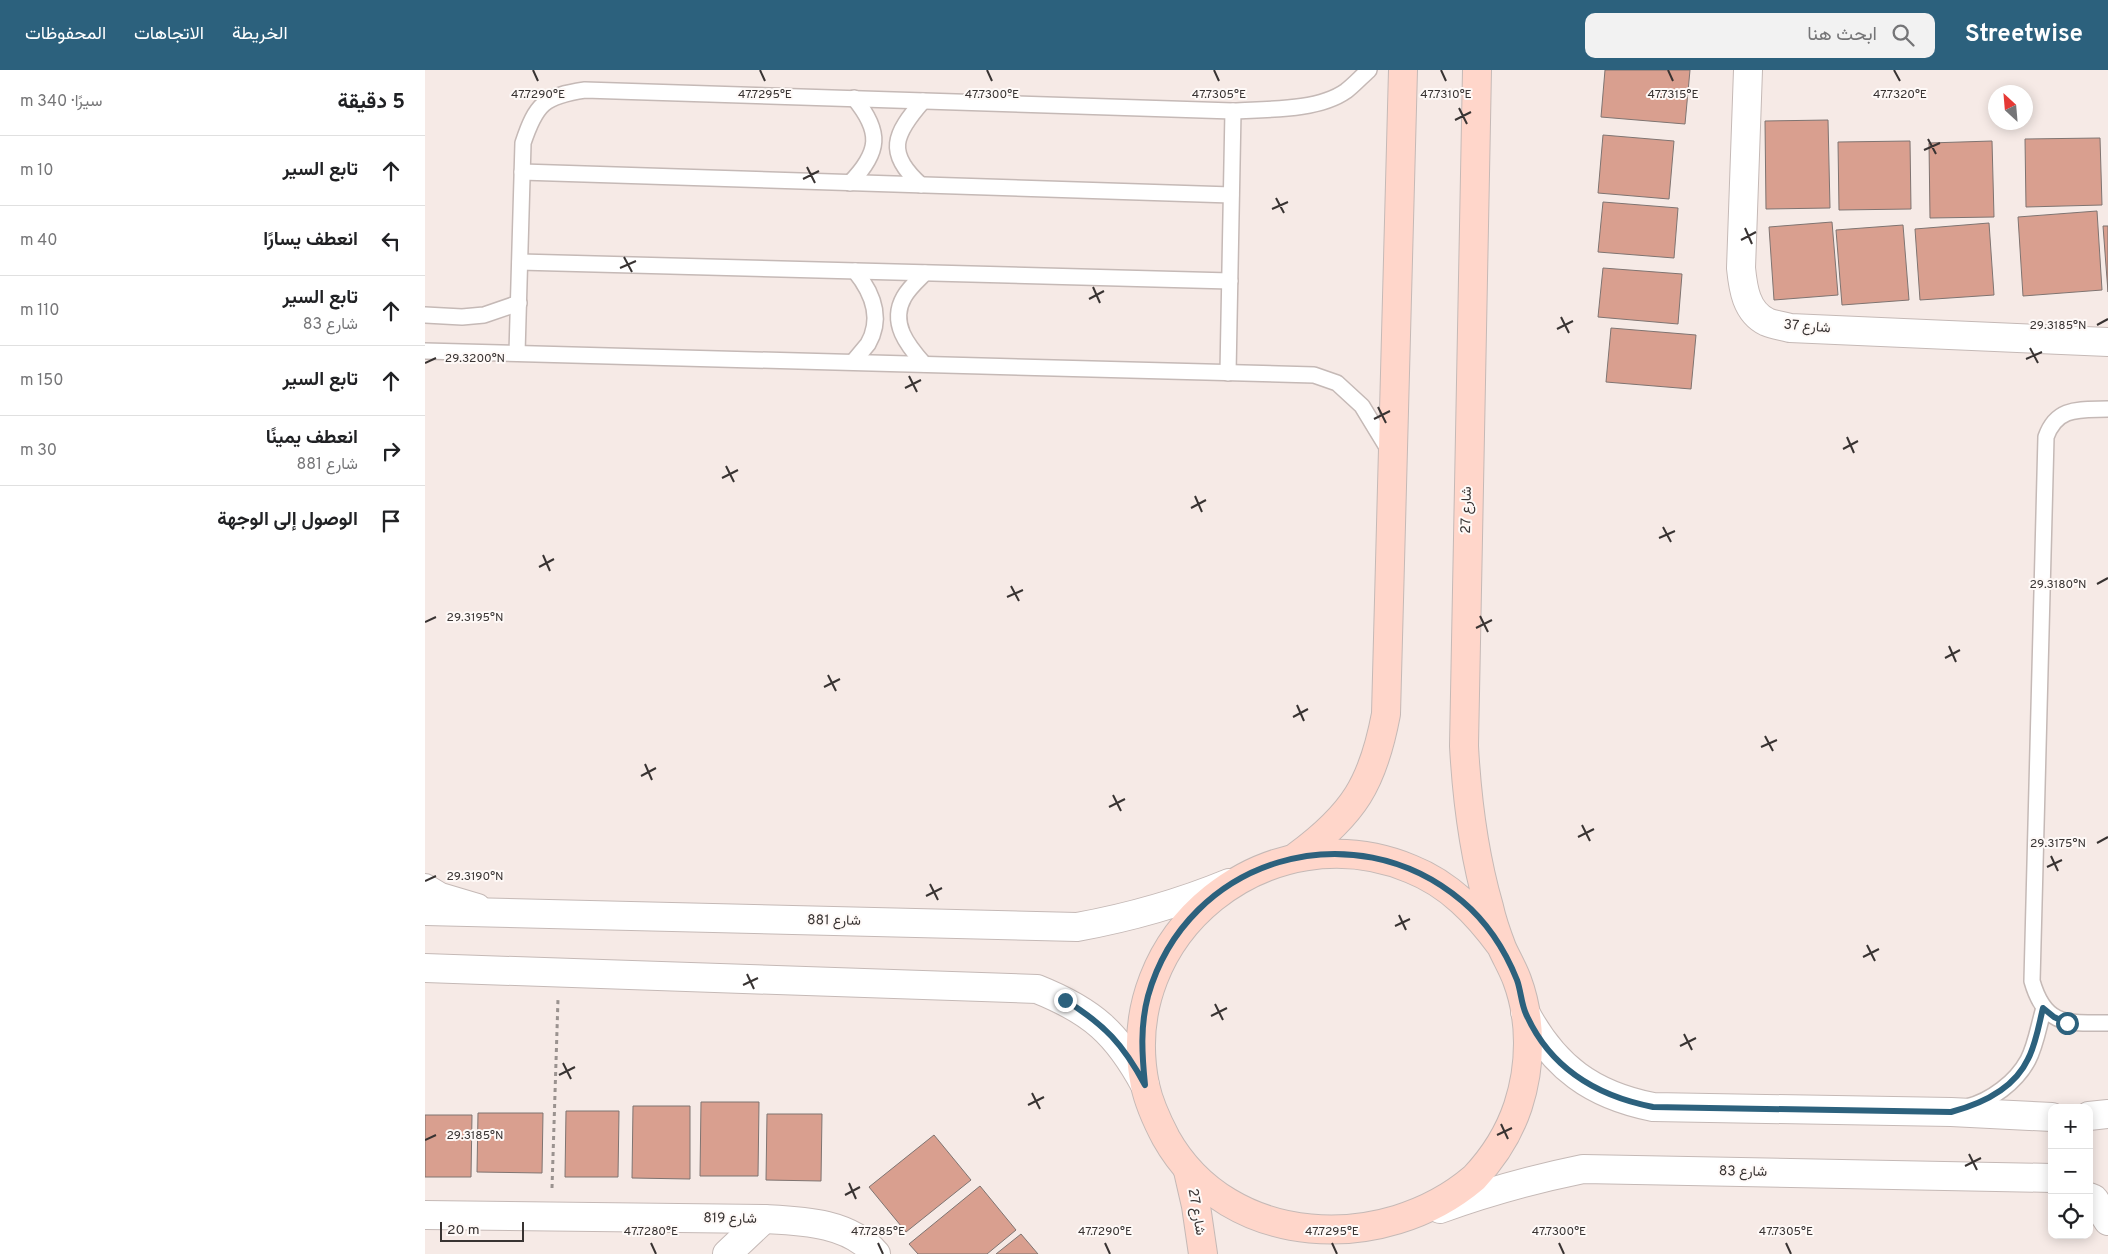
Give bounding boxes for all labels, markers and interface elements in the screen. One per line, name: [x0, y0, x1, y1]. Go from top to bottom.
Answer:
search box: [1585, 13, 1935, 58]
text: Streetwise: [1965, 20, 2083, 50]
icon: search: [1889, 21, 1917, 49]
text: المحفوظات: [25, 23, 106, 46]
text: الاتجاهات: [134, 23, 204, 46]
text: الخريطة: [232, 23, 288, 46]
text: ابحث هنا: [1807, 23, 1877, 47]
north arrow: [1988, 85, 2033, 130]
text: 47.7290°E: [511, 87, 565, 103]
text: 47.7295°E: [738, 87, 792, 103]
text: 47.7300°E: [965, 87, 1019, 103]
text: 47.7305°E: [1192, 87, 1246, 103]
text: 47.7310°E: [1420, 87, 1472, 103]
text: 47.7315°E: [1647, 87, 1699, 103]
text: 47.7320°E: [1873, 87, 1927, 103]
text: 5 دقيقة: [337, 89, 405, 116]
text: سيرًا · 340 m: [20, 92, 102, 112]
icon: ahead: [377, 157, 405, 185]
text: تابع السير: [282, 158, 358, 182]
text: 10 m: [20, 161, 54, 181]
icon: left: [377, 227, 405, 255]
text: انعطف يسارًا: [263, 228, 358, 252]
text: 40 m: [20, 231, 58, 251]
text: تابع السير: [282, 286, 358, 310]
icon: ahead: [377, 297, 405, 325]
text: 110 m: [20, 301, 60, 321]
text: شارع 83: [303, 315, 358, 335]
street label: شارع 37: [1783, 316, 1831, 339]
text: 29.3185°N: [2029, 318, 2087, 334]
text: 29.3200°N: [445, 351, 505, 367]
icon: ahead: [377, 367, 405, 395]
text: تابع السير: [282, 368, 358, 392]
text: 150 m: [20, 371, 63, 391]
text: انعطف يمينًا: [266, 426, 358, 450]
icon: right: [377, 437, 405, 465]
text: 30 m: [20, 441, 57, 461]
text: شارع 881: [297, 455, 358, 475]
street label: شارع 27: [1458, 486, 1477, 534]
icon: arrive: [377, 507, 405, 535]
text: الوصول إلى الوجهة: [217, 508, 358, 532]
text: 29.3180°N: [2029, 577, 2087, 593]
text: 29.3195°N: [447, 610, 503, 626]
text: 29.3175°N: [2030, 836, 2086, 852]
text: 29.3190°N: [446, 869, 504, 885]
street label: شارع 881: [807, 912, 861, 931]
route end: [1054, 989, 1077, 1012]
route start: [2056, 1012, 2079, 1035]
map controls: [2048, 1104, 2093, 1239]
button: +: [2048, 1104, 2093, 1149]
text: 29.3185°N: [446, 1128, 504, 1144]
button: −: [2048, 1149, 2093, 1194]
street label: شارع 83: [1719, 1163, 1767, 1182]
street label: شارع 27: [1183, 1187, 1208, 1237]
button: locate: [2048, 1194, 2093, 1239]
street label: شارع 819: [703, 1210, 757, 1229]
scale bar: [440, 1219, 524, 1242]
text: 20 m: [447, 1222, 480, 1239]
text: 47.7280°E: [624, 1224, 678, 1240]
text: 47.7285°E: [851, 1224, 905, 1240]
text: 47.7290°E: [1078, 1224, 1132, 1240]
text: 47.7295°E: [1305, 1224, 1359, 1240]
text: 47.7300°E: [1532, 1224, 1586, 1240]
text: 47.7305°E: [1759, 1224, 1813, 1240]

